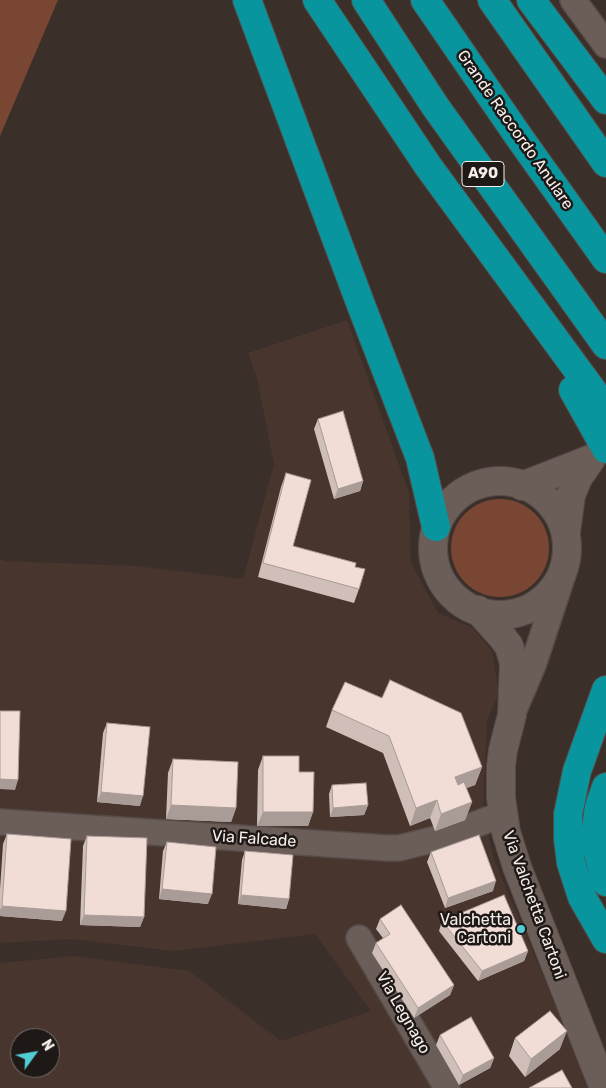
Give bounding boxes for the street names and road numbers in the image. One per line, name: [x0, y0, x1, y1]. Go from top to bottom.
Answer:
street label: Grande Raccordo Anulare: [453, 47, 577, 213]
road number: A90: [462, 162, 504, 186]
street label: Via Falcade: [211, 826, 297, 852]
street label: Via Valchetta Cartoni: [498, 828, 570, 982]
street label: Via Legnago: [372, 969, 434, 1057]

